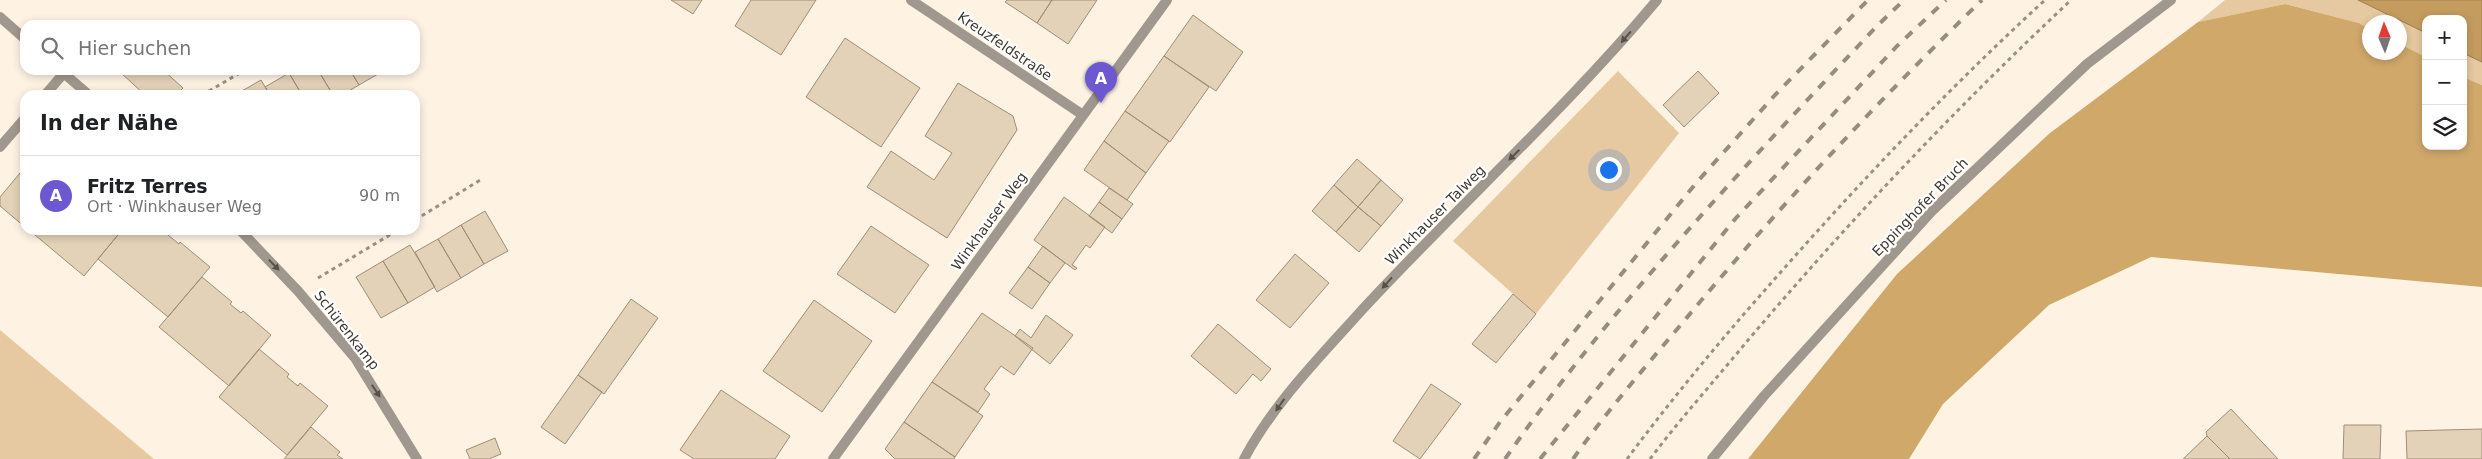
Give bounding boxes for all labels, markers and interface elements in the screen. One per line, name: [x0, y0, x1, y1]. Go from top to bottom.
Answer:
street label: Kreuzfeldstraße: [955, 9, 1055, 83]
north arrow: [2362, 15, 2407, 60]
map controls: [2422, 15, 2467, 150]
button: +: [2422, 15, 2467, 60]
search box: [20, 20, 420, 75]
one-way arrow: [1620, 31, 1632, 43]
icon: search: [38, 34, 66, 62]
text: Hier suchen: [78, 37, 191, 59]
button: −: [2422, 60, 2467, 105]
pin: A: [1085, 62, 1117, 103]
button: layers: [2422, 105, 2467, 150]
text: In der Nähe: [40, 111, 178, 135]
one-way arrow: [1509, 149, 1521, 161]
street label: Eppinghofer Bruch: [1869, 155, 1971, 259]
your location: [1596, 157, 1622, 183]
street label: Winkhauser Talweg: [1382, 162, 1488, 268]
street label: Winkhauser Weg: [948, 169, 1030, 273]
text: Fritz Terres: [87, 175, 208, 197]
text: A: [50, 186, 62, 205]
text: 90 m: [359, 186, 400, 205]
text: Ort · Winkhauser Weg: [87, 197, 262, 216]
one-way arrow: [268, 259, 280, 271]
one-way arrow: [1381, 276, 1393, 288]
street label: Schürenkamp: [311, 287, 383, 373]
one-way arrow: [372, 384, 381, 398]
one-way arrow: [1275, 398, 1285, 412]

